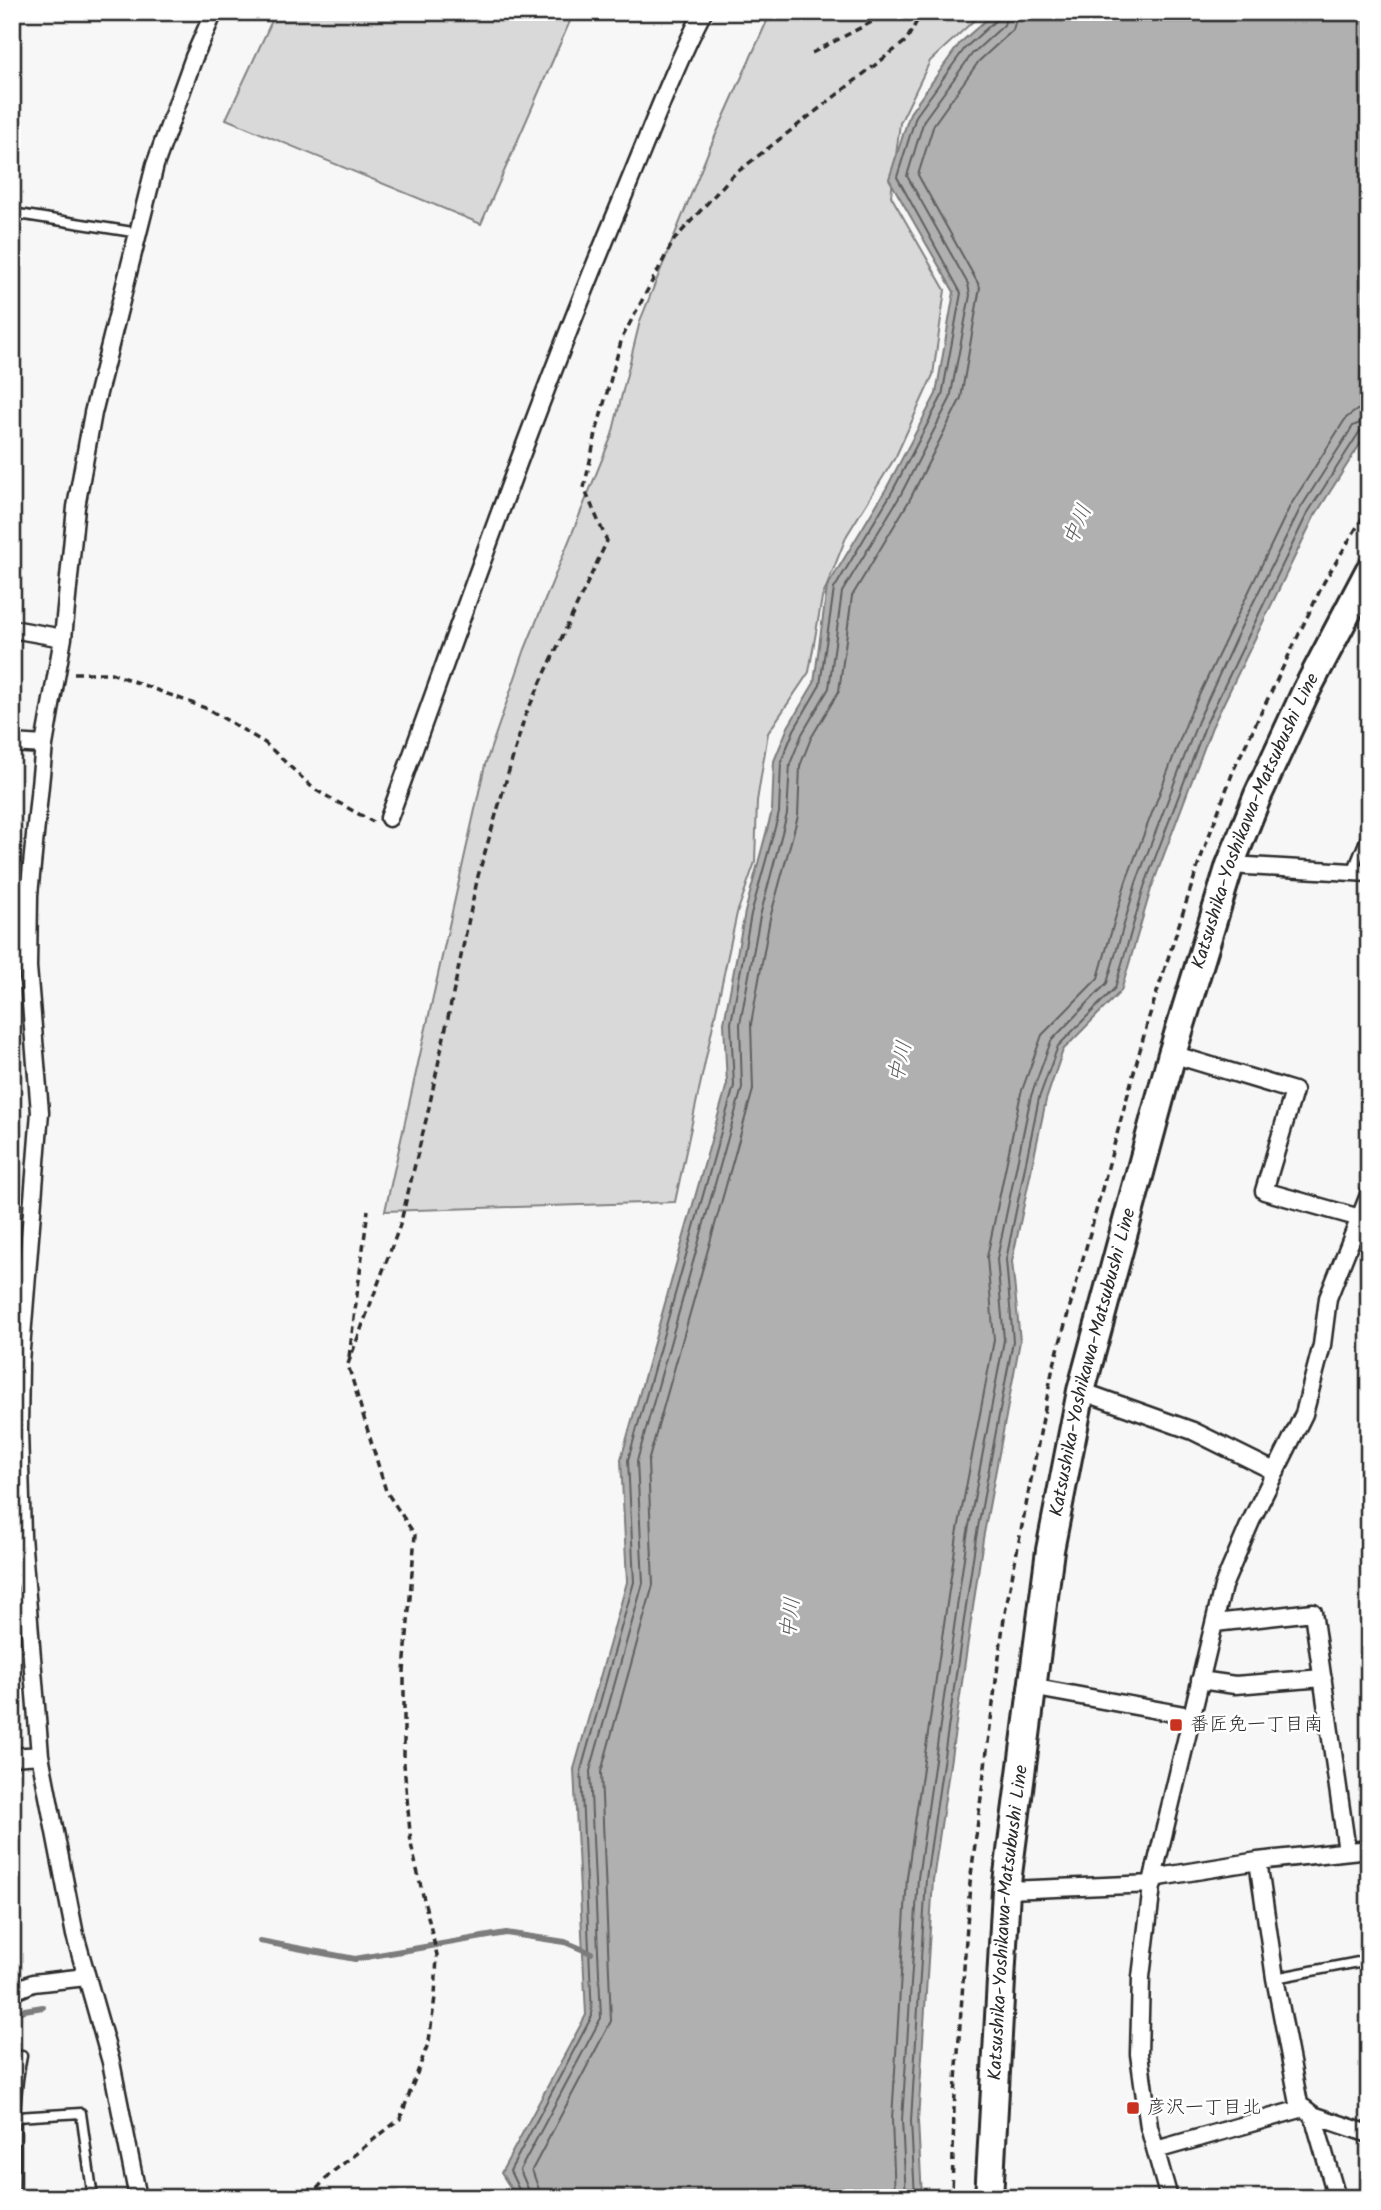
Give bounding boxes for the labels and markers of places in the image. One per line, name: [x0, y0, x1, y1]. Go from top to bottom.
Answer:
place label: 番匠免一丁目南: [1190, 1710, 1323, 1740]
marker: 番匠免一丁目南: [1168, 1717, 1184, 1733]
place label: 彦沢一丁目北: [1147, 2093, 1261, 2123]
marker: 彦沢一丁目北: [1125, 2100, 1141, 2116]

